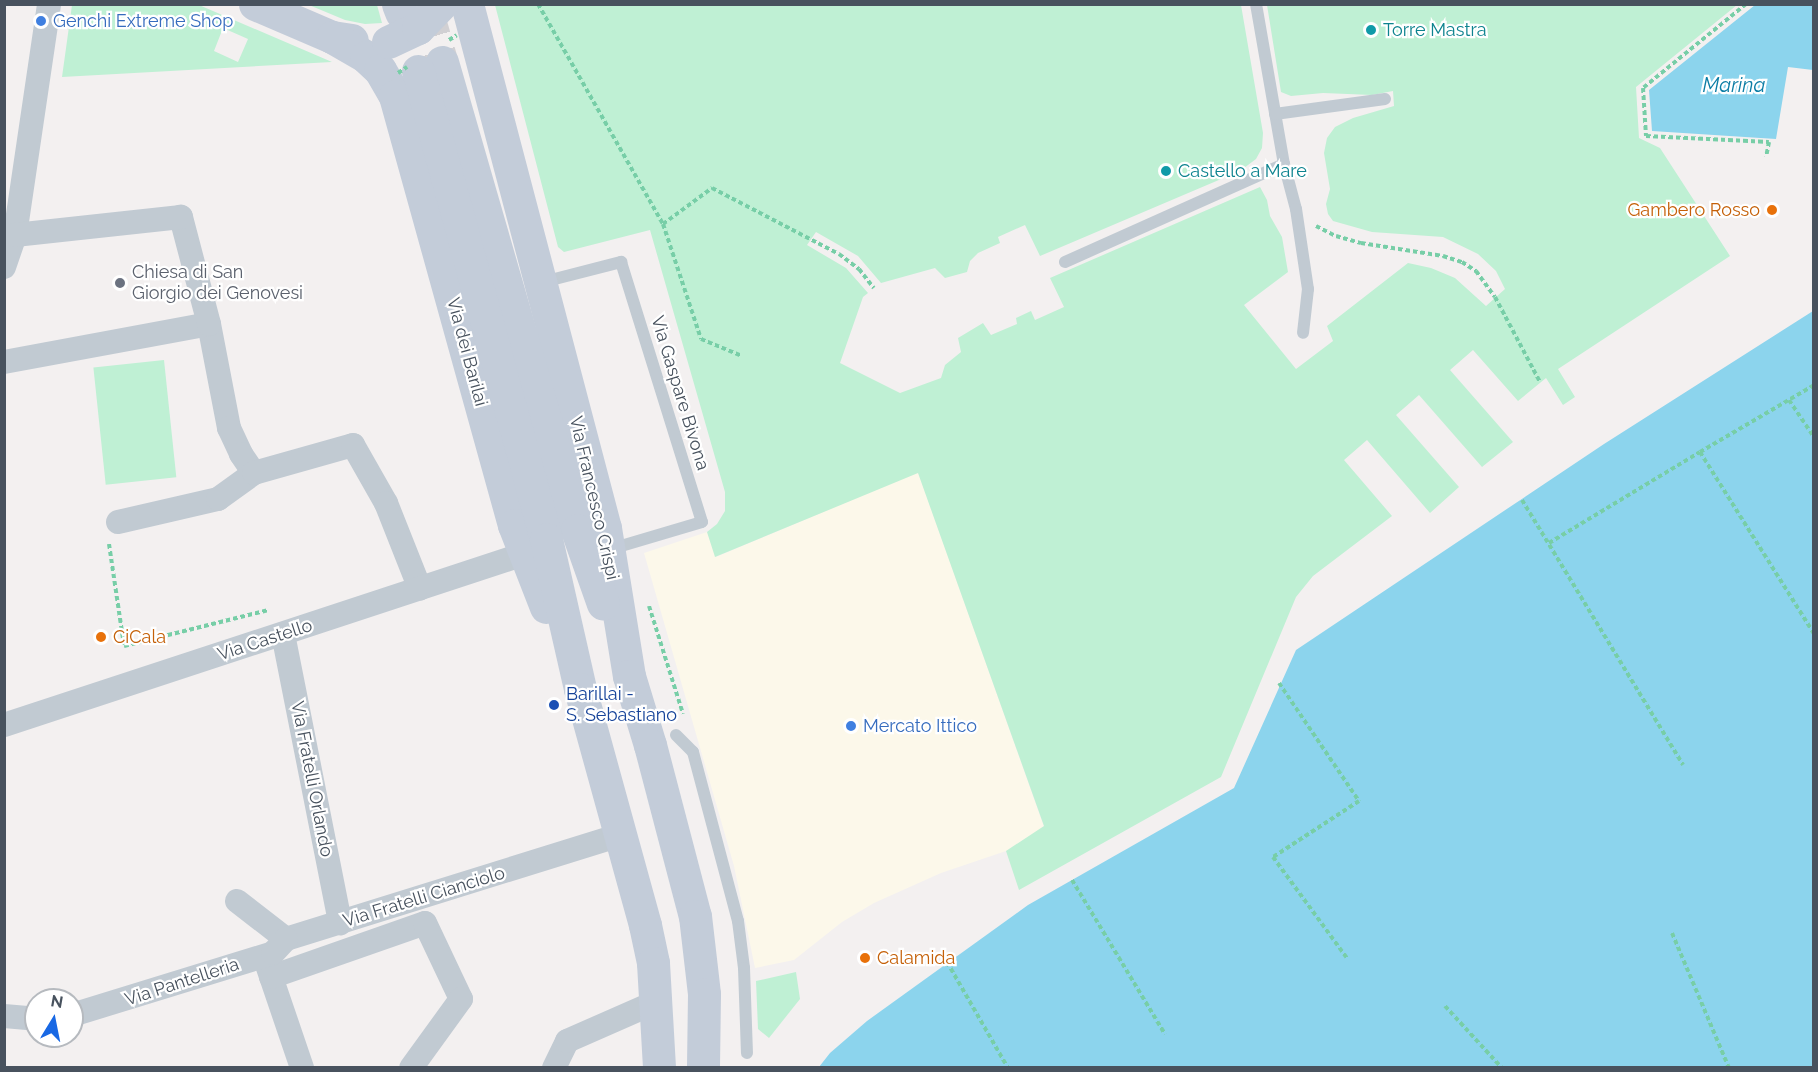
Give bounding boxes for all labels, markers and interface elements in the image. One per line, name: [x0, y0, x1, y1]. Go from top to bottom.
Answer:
place label: Genchi Extreme Shop: [53, 10, 233, 32]
marker: Genchi Extreme Shop: [34, 14, 48, 28]
place label: Torre Mastra: [1383, 19, 1486, 41]
marker: Torre Mastra: [1364, 23, 1378, 37]
water label: Marina: [1703, 73, 1765, 97]
place label: Castello a Mare: [1178, 160, 1307, 182]
marker: Castello a Mare: [1159, 164, 1173, 178]
place label: Gambero Rosso: [1627, 199, 1760, 221]
marker: Gambero Rosso: [1765, 203, 1779, 217]
place label: Chiesa di San Giorgio dei Genovesi: [132, 262, 303, 304]
marker: Chiesa di San Giorgio dei Genovesi: [113, 276, 127, 290]
street label: Via dei Barilai: [442, 295, 492, 409]
street label: Via Gaspare Bivona: [646, 313, 714, 473]
street label: Via Francesco Crispi: [565, 414, 623, 582]
street label: Via Castello: [215, 615, 315, 665]
place label: CiCala: [113, 626, 166, 648]
marker: CiCala: [94, 630, 108, 644]
place label: Barillai - S. Sebastiano: [566, 684, 677, 726]
marker: Barillai - S. Sebastiano: [547, 698, 561, 712]
street label: Via Fratelli Orlando: [286, 699, 338, 859]
place label: Mercato Ittico: [863, 715, 977, 737]
marker: Mercato Ittico: [844, 719, 858, 733]
street label: Via Fratelli Cianciolo: [341, 862, 507, 932]
place label: Calamida: [877, 947, 955, 969]
marker: Calamida: [858, 951, 872, 965]
street label: Via Pantelleria: [122, 953, 242, 1011]
north arrow: [24, 988, 84, 1048]
text: N: [49, 991, 65, 1012]

